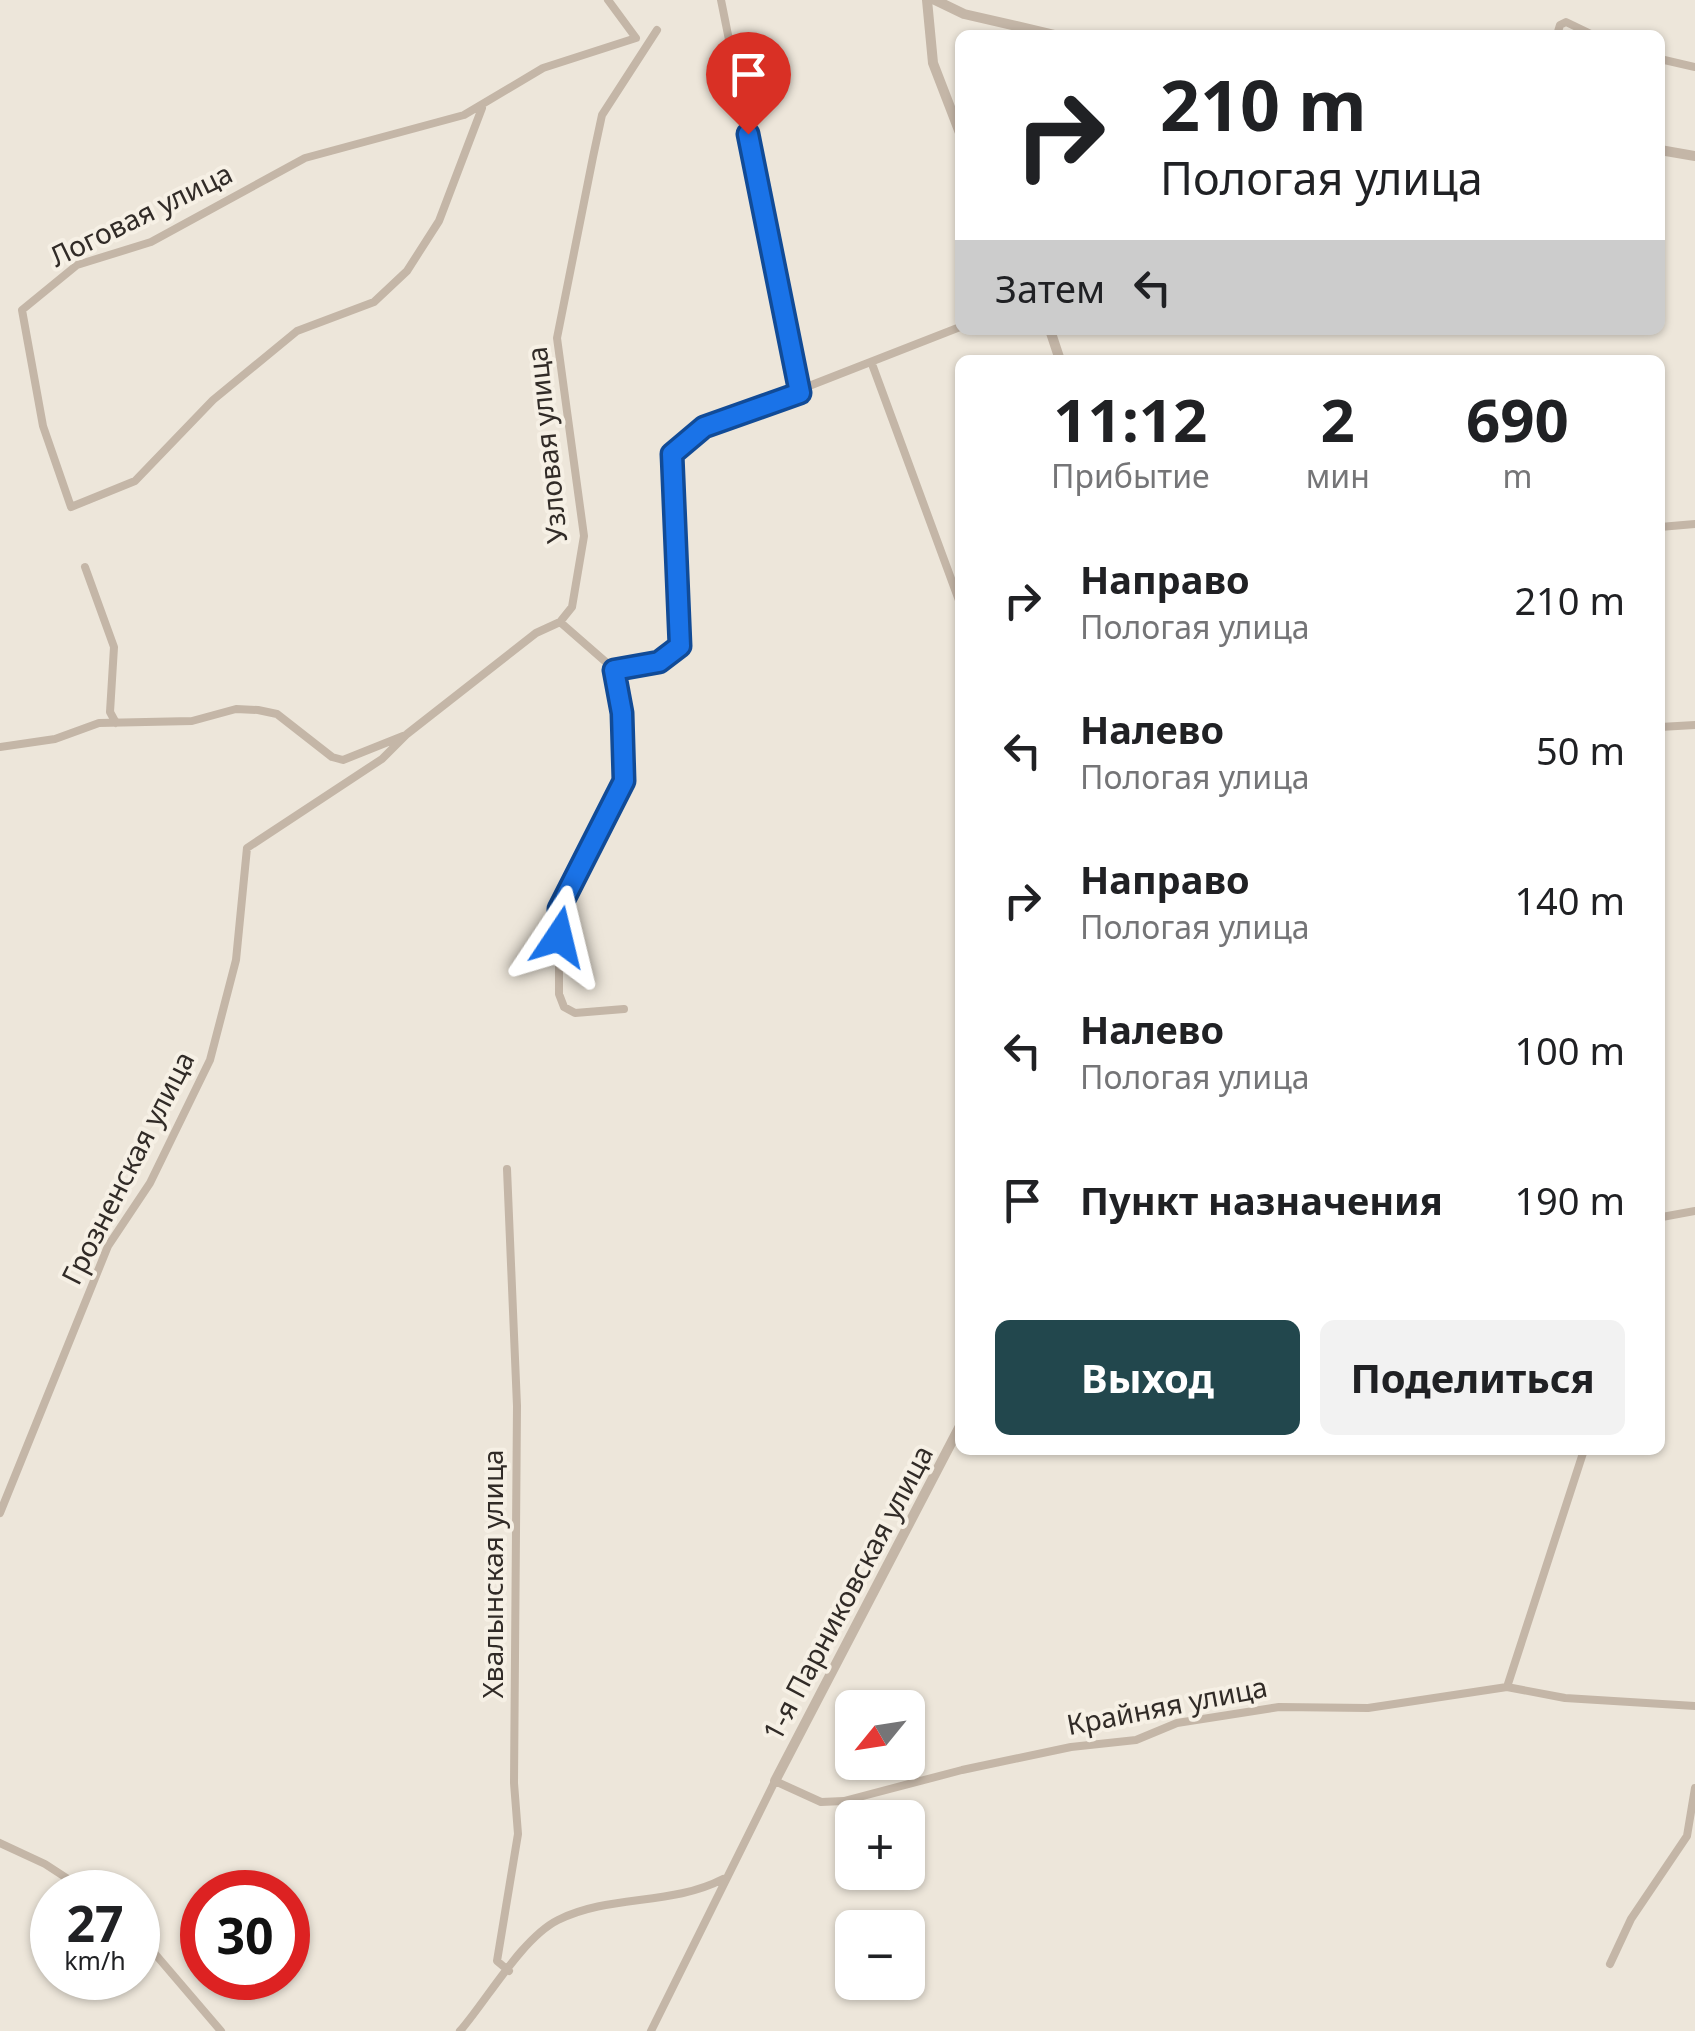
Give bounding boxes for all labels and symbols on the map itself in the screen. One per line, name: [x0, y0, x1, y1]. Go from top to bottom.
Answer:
pin: [706, 32, 791, 135]
street label: Логовая улица: [43, 153, 238, 275]
street label: Узловая улица: [517, 345, 575, 545]
position arrow: [507, 885, 611, 989]
street label: Грозненская улица: [52, 1044, 202, 1291]
street label: 1-я Парниковская улица: [753, 1438, 941, 1747]
street label: Хвалынская улица: [473, 1449, 511, 1699]
street label: Крайняя улица: [1063, 1667, 1270, 1743]
north arrow: [835, 1690, 925, 1780]
speed limit sign: 30: [180, 1870, 310, 2000]

